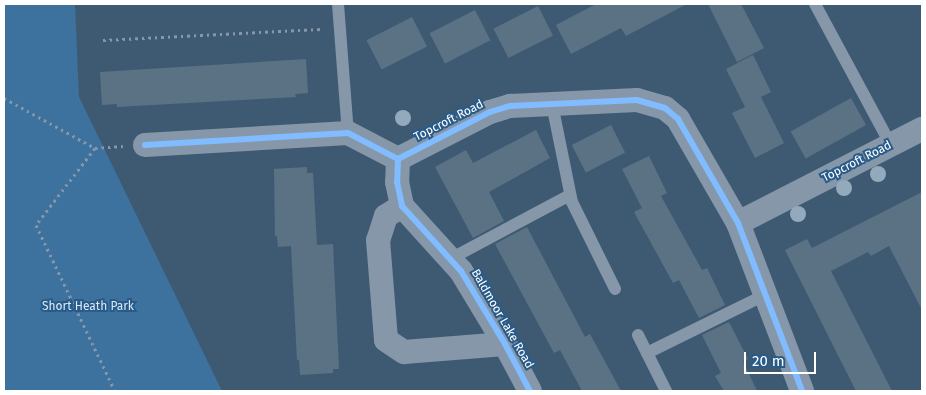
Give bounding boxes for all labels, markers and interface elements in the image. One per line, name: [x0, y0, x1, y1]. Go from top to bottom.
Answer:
street label: Topcroft Road: [412, 97, 486, 145]
street label: Topcroft Road: [820, 138, 894, 186]
street label: Baldmoor Lake Road: [468, 267, 536, 371]
park label: Short Heath Park: [42, 300, 134, 314]
scale bar: [746, 342, 818, 374]
text: 20 m: [752, 352, 785, 370]

